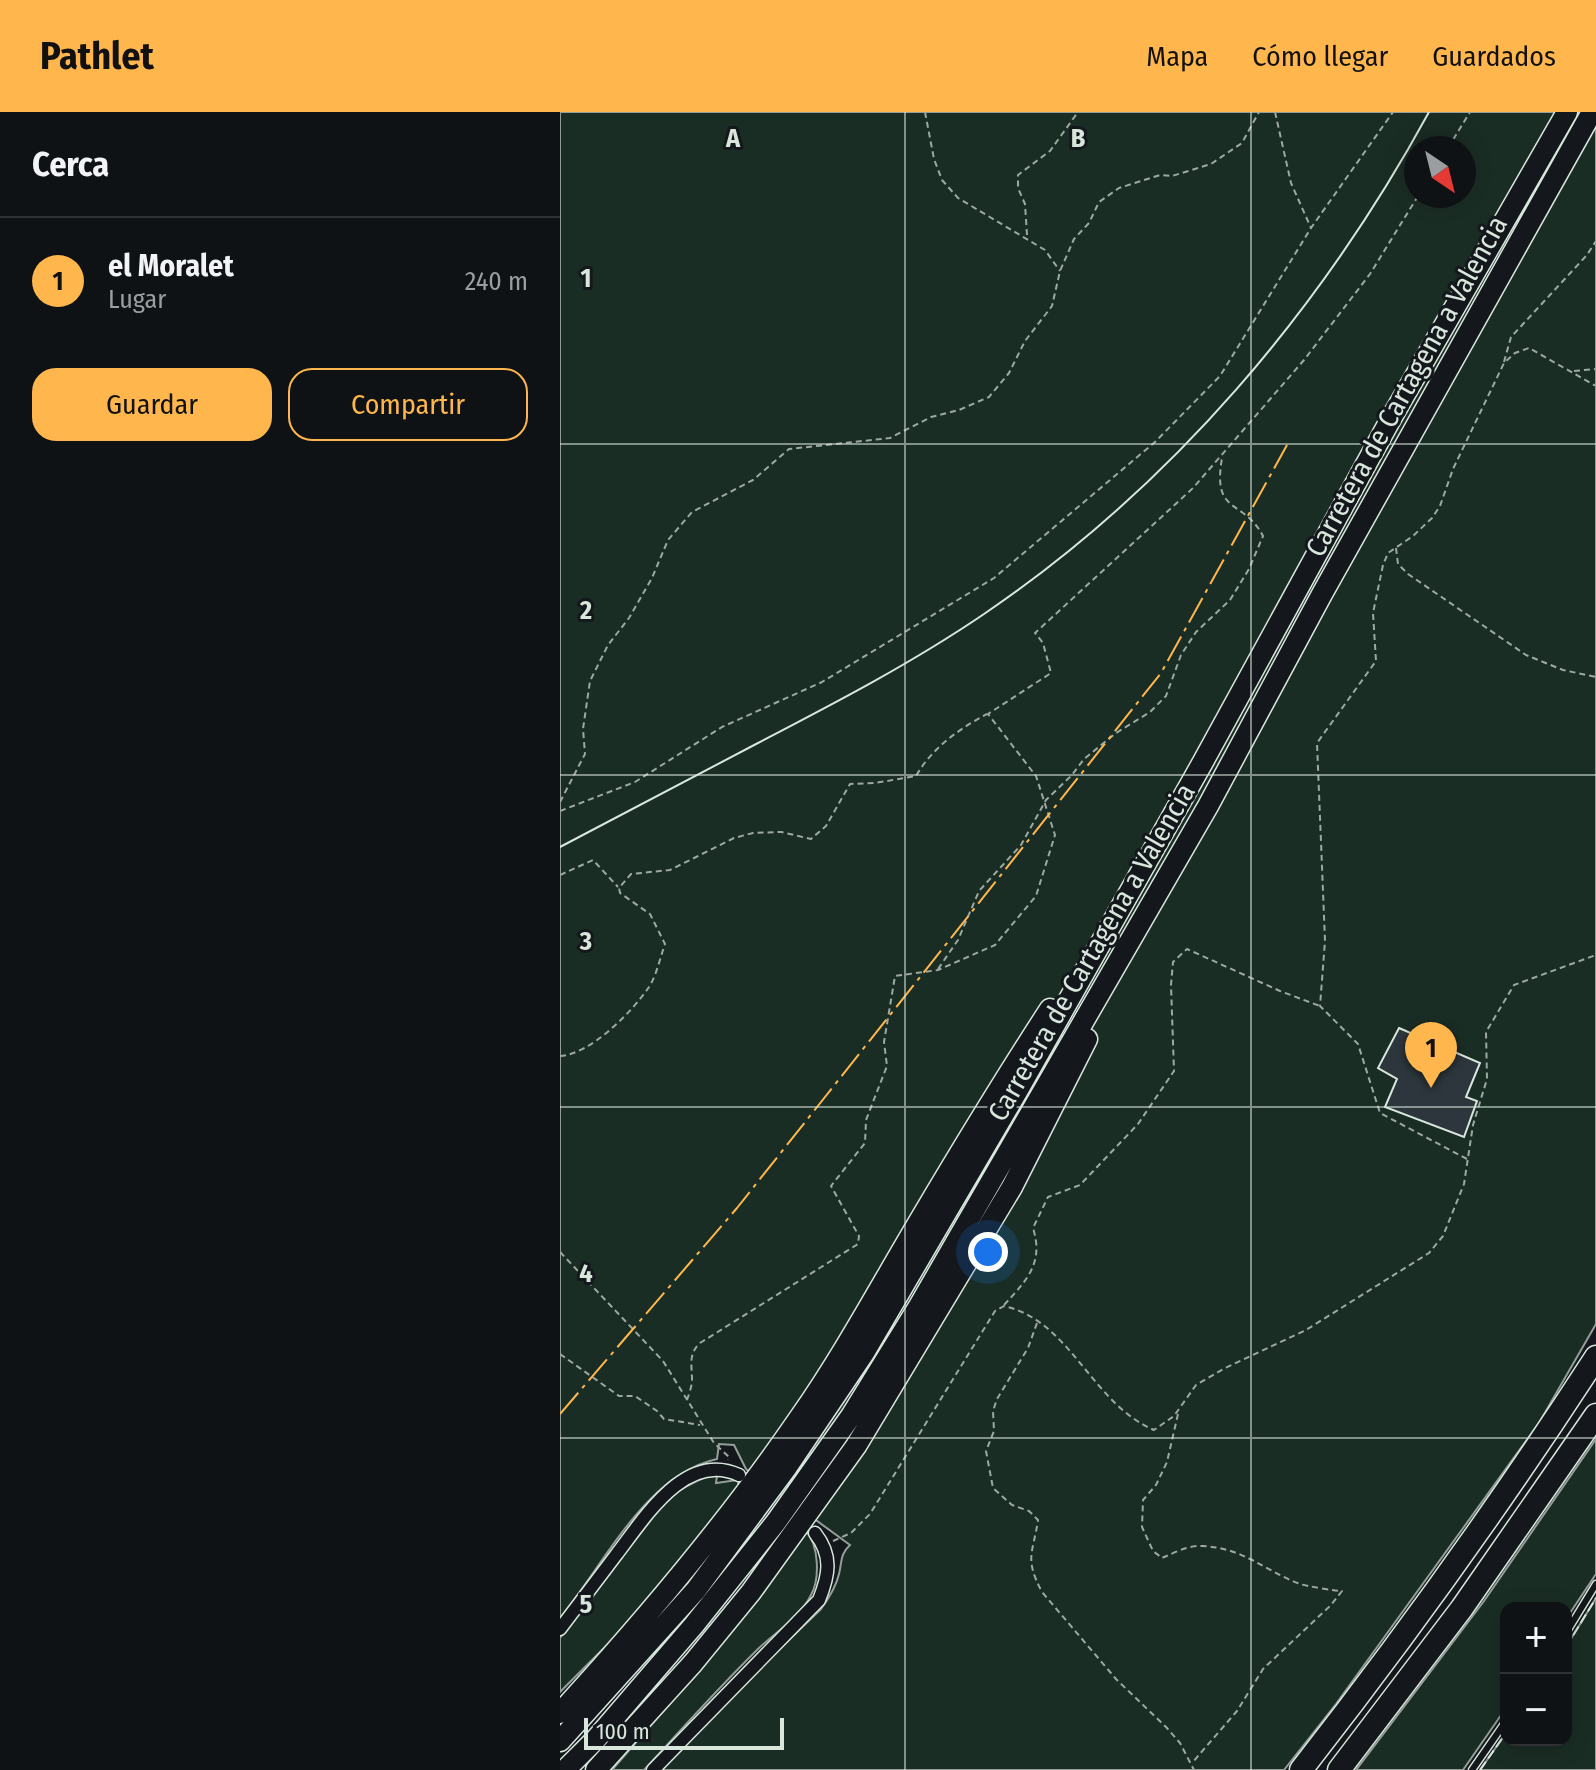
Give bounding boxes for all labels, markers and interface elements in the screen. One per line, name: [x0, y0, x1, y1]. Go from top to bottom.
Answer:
text: Pathlet: [40, 33, 154, 79]
text: Mapa: [1146, 40, 1208, 73]
text: Cómo llegar: [1252, 40, 1388, 73]
text: Guardados: [1432, 40, 1556, 73]
text: A: [725, 123, 741, 154]
text: B: [1071, 123, 1086, 154]
north arrow: [1404, 136, 1476, 208]
text: Cerca: [32, 144, 109, 185]
street label: Carretera de Cartagena a Valencia: [1299, 210, 1514, 562]
text: el Moralet: [108, 248, 234, 284]
text: 1: [581, 263, 592, 294]
text: 1: [53, 266, 64, 297]
text: 240 m: [465, 266, 528, 297]
text: Lugar: [108, 284, 166, 315]
button: Guardar: [32, 368, 272, 441]
button: Compartir: [288, 368, 528, 441]
text: 2: [579, 595, 592, 626]
street label: Carretera de Cartagena a Valencia: [981, 778, 1202, 1127]
text: 3: [579, 926, 592, 957]
pin: 1: [1405, 1022, 1457, 1088]
your location: [968, 1232, 1008, 1272]
text: 4: [579, 1258, 593, 1289]
text: 5: [580, 1589, 593, 1620]
map controls: [1500, 1602, 1572, 1746]
button: +: [1500, 1602, 1572, 1674]
button: −: [1500, 1674, 1572, 1746]
scale bar: [584, 1714, 784, 1750]
text: 100 m: [596, 1718, 650, 1745]

